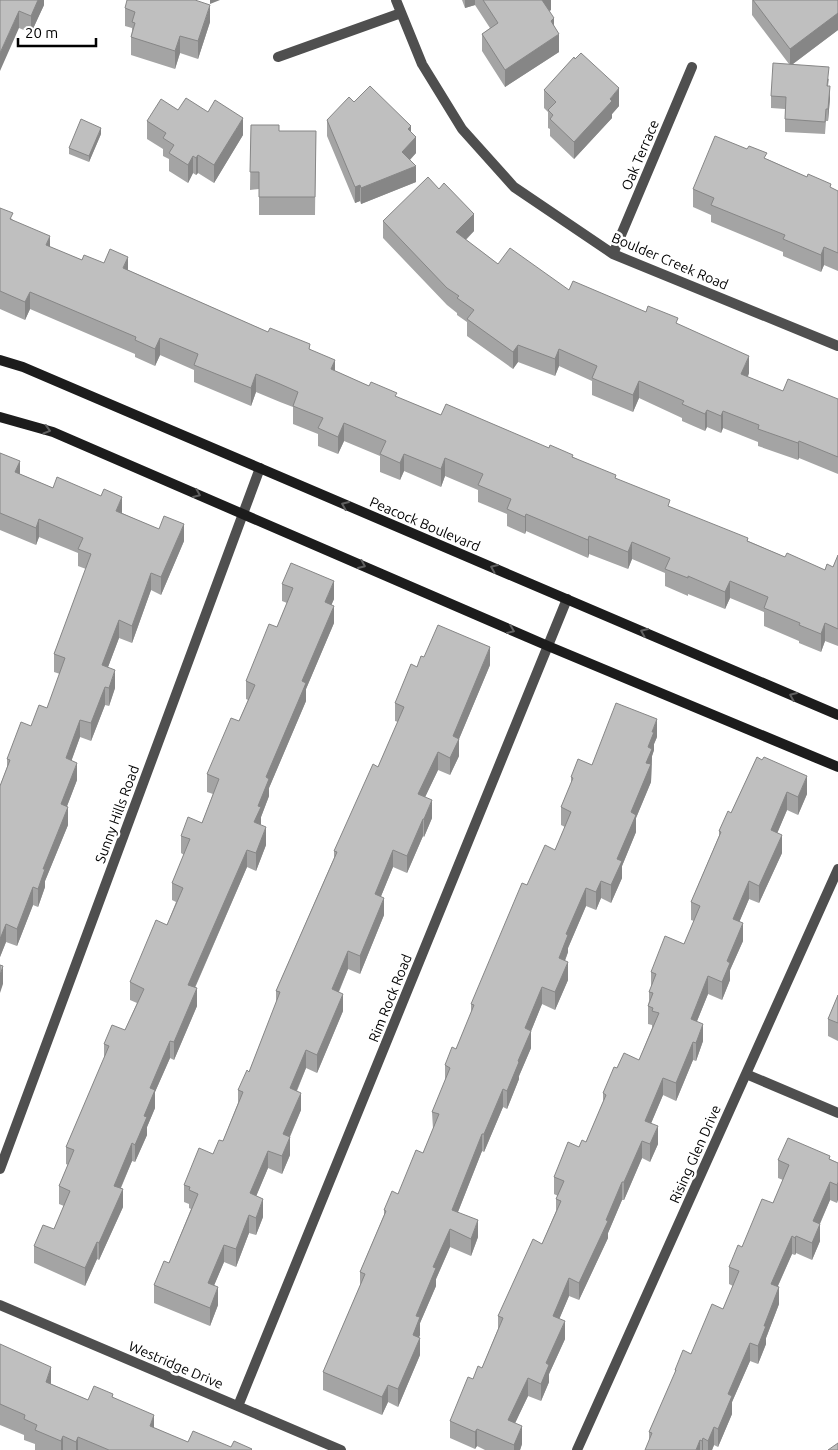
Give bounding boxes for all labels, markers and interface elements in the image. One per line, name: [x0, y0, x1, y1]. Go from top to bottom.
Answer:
scale bar: [18, 15, 95, 47]
text: 20 m: [25, 24, 58, 41]
street label: Oak Terrace: [618, 117, 662, 193]
street label: Boulder Creek Road: [609, 229, 731, 293]
one-way arrow: [42, 425, 51, 435]
one-way arrow: [192, 488, 200, 498]
street label: Peacock Boulevard: [367, 493, 483, 555]
one-way arrow: [341, 500, 350, 511]
one-way arrow: [357, 559, 366, 570]
one-way arrow: [491, 564, 499, 574]
one-way arrow: [506, 623, 515, 634]
one-way arrow: [640, 627, 649, 638]
one-way arrow: [789, 692, 798, 703]
street label: Sunny Hills Road: [92, 763, 142, 865]
street label: Rim Rock Road: [365, 952, 415, 1044]
street label: Rising Glen Drive: [666, 1102, 724, 1206]
street label: Westridge Drive: [126, 1338, 226, 1392]

